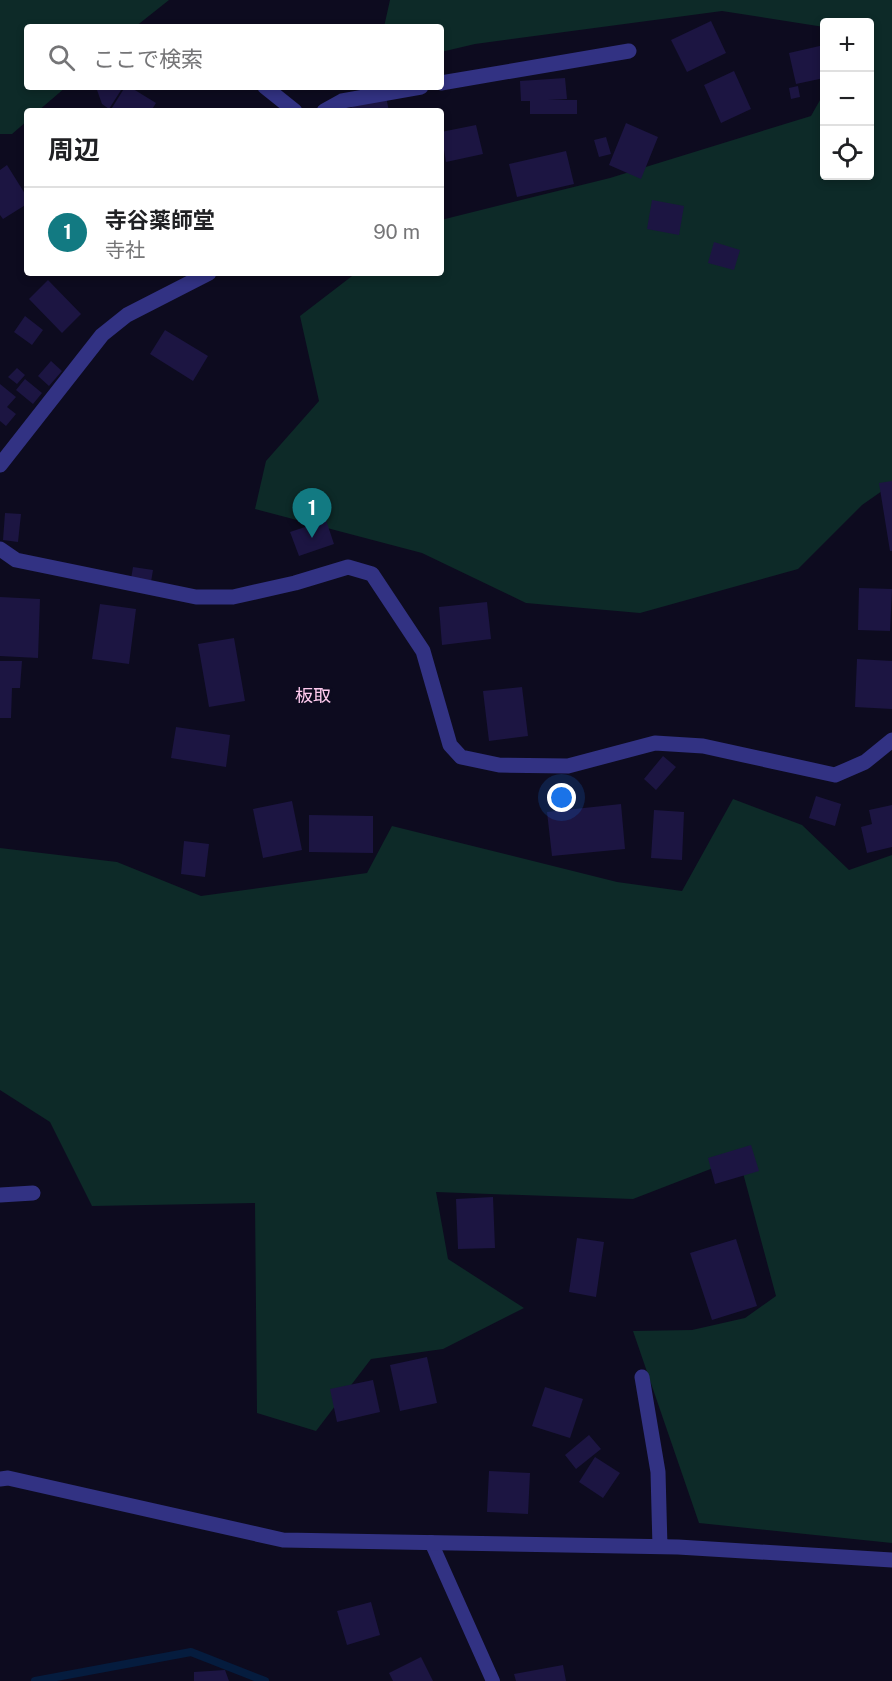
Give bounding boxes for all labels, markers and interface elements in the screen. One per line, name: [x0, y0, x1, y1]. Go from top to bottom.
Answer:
map controls: [820, 18, 874, 180]
button: +: [820, 18, 874, 72]
search box: [24, 24, 444, 90]
icon: search: [45, 41, 78, 74]
text: ここで検索: [93, 46, 203, 72]
button: −: [820, 72, 874, 126]
button: locate: [820, 126, 874, 180]
text: 周辺: [48, 134, 100, 165]
text: 寺谷薬師堂: [105, 207, 215, 233]
text: 1: [63, 220, 72, 244]
text: 90 m: [373, 220, 420, 244]
text: 寺社: [105, 238, 145, 262]
pin: 1: [292, 488, 332, 538]
district label: 板取: [295, 685, 331, 706]
your location: [547, 783, 576, 812]

